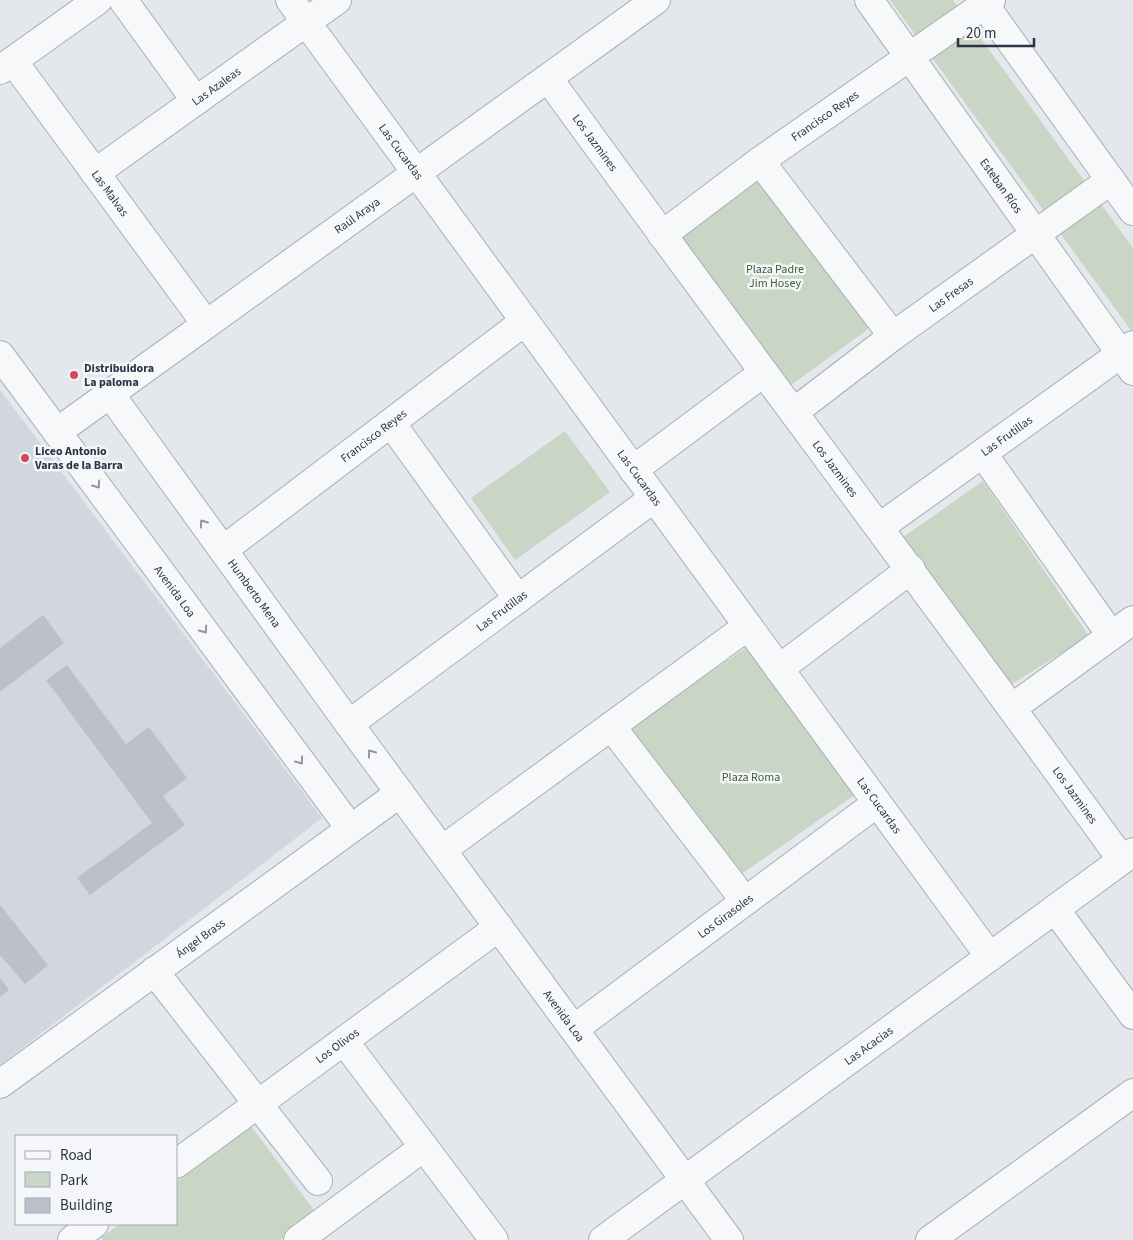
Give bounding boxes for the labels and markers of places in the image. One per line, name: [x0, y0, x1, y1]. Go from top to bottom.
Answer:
place label: Distribuidora La paloma: [84, 360, 154, 391]
marker: Distribuidora La paloma: [68, 369, 80, 381]
place label: Liceo Antonio Varas de la Barra: [34, 443, 123, 474]
marker: Liceo Antonio Varas de la Barra: [19, 452, 31, 464]

